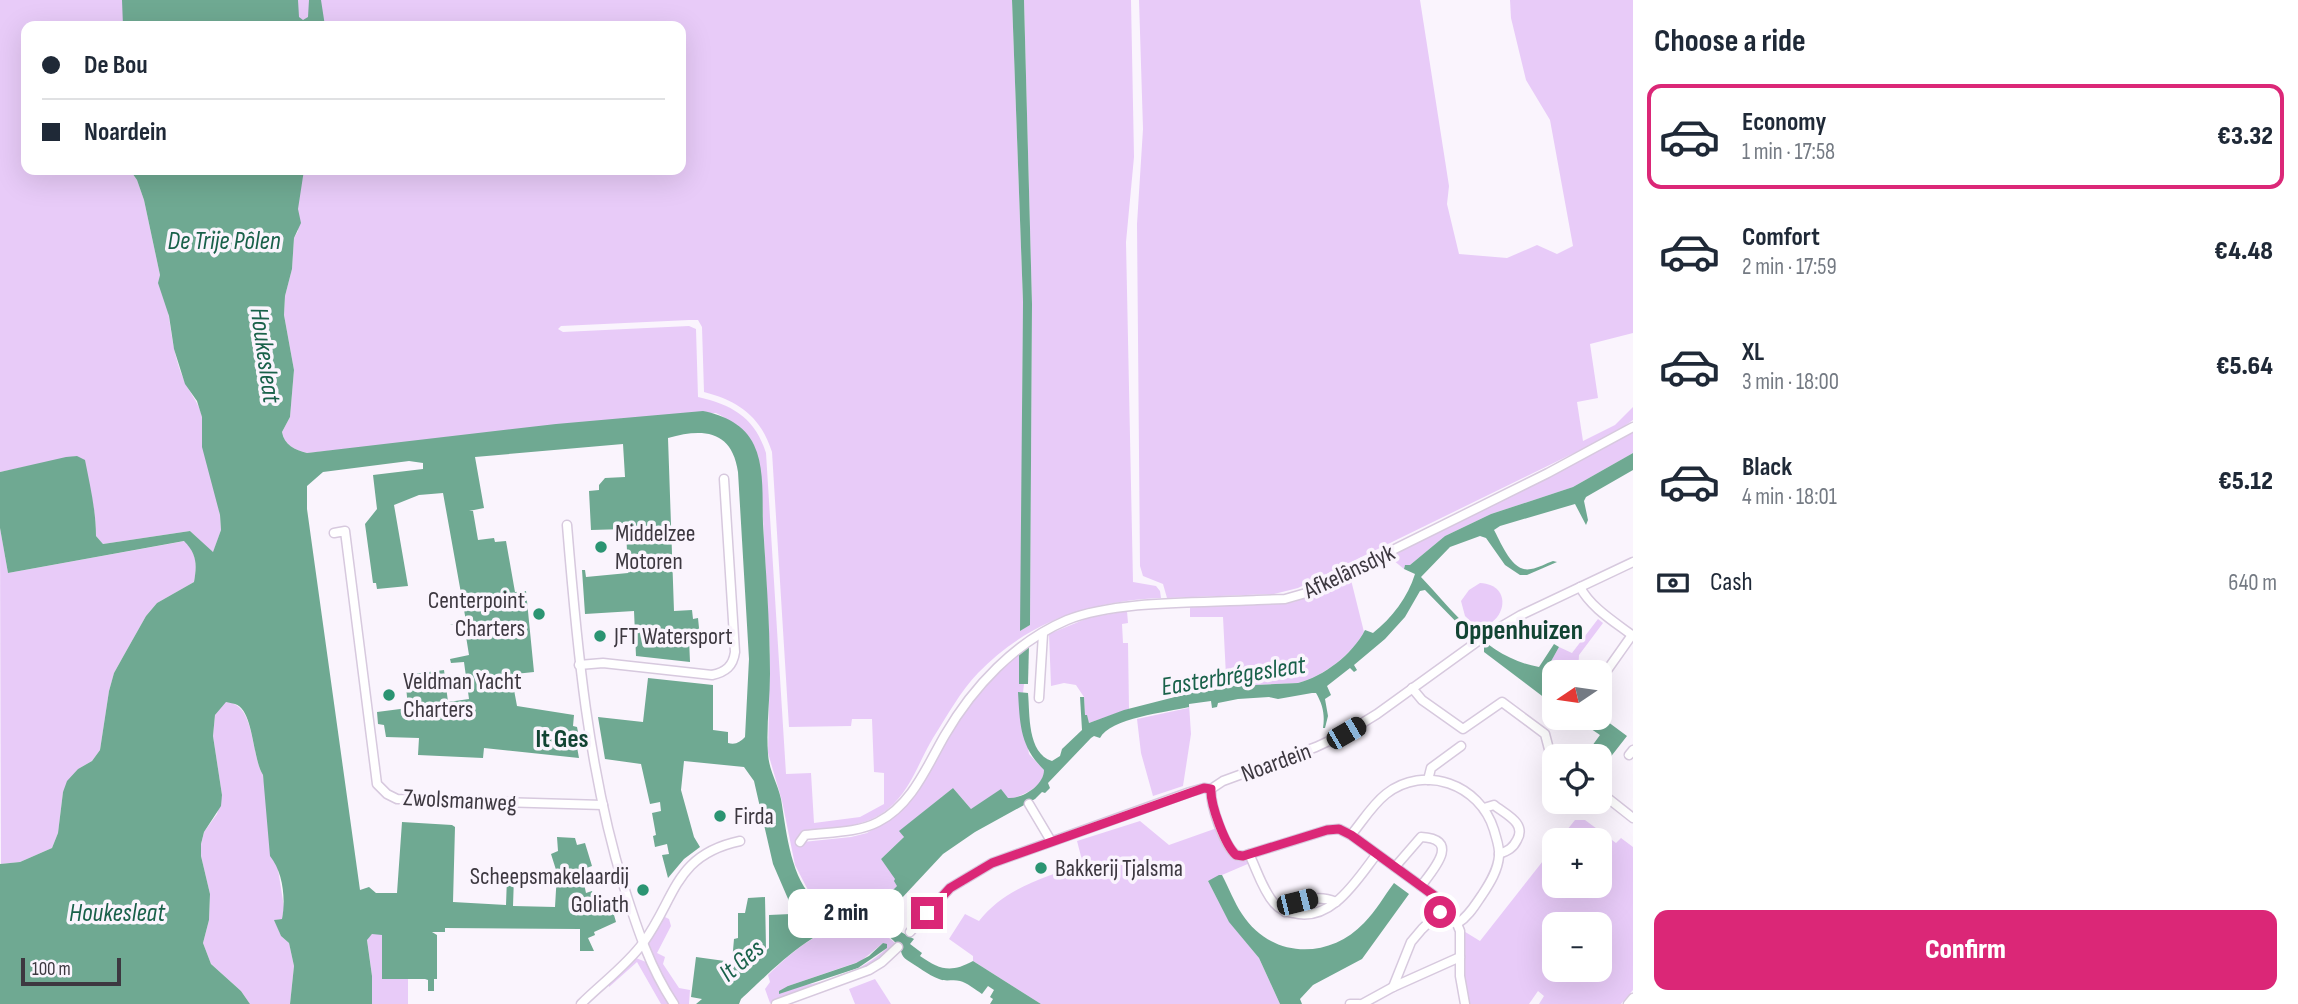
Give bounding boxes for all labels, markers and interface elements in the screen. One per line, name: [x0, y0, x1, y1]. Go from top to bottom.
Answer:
text: Choose a ride: [1654, 22, 1806, 61]
text: De Bou: [84, 50, 148, 81]
icon: car: [1658, 105, 1721, 168]
text: Economy: [1742, 107, 1826, 138]
text: Noardein: [84, 117, 167, 148]
text: €3.32: [2217, 121, 2273, 152]
text: 1 min · 17:58: [1742, 138, 1835, 166]
icon: car: [1658, 220, 1721, 283]
text: Comfort: [1742, 222, 1820, 253]
water label: De Trije Pôlen: [167, 226, 281, 257]
text: €4.48: [2214, 236, 2273, 267]
text: 2 min · 17:59: [1742, 253, 1837, 281]
water label: Houkesleat: [242, 306, 287, 406]
icon: car: [1658, 335, 1721, 398]
text: XL: [1742, 337, 1764, 368]
text: €5.64: [2216, 351, 2273, 382]
text: 3 min · 18:00: [1742, 368, 1839, 396]
icon: car: [1658, 450, 1721, 513]
text: Black: [1742, 452, 1792, 483]
text: €5.12: [2218, 466, 2273, 497]
text: 4 min · 18:01: [1742, 483, 1837, 511]
place label: Middelzee Motoren: [615, 519, 695, 576]
street label: Afkelânsdyk: [1298, 538, 1399, 605]
marker: Middelzee Motoren: [593, 539, 609, 555]
icon: cash: [1654, 564, 1692, 602]
text: Cash: [1710, 567, 1753, 598]
text: 640 m: [2228, 569, 2277, 597]
place label: Centerpoint Charters: [428, 586, 525, 643]
marker: Centerpoint Charters: [531, 606, 547, 622]
district label: Oppenhuizen: [1455, 614, 1583, 647]
place label: JFT Watersport: [613, 622, 732, 651]
marker: JFT Watersport: [592, 628, 608, 644]
water label: Easterbrégesleat: [1159, 650, 1309, 703]
north arrow: [1542, 660, 1612, 730]
map controls: [1542, 660, 1612, 982]
place label: Veldman Yacht Charters: [403, 667, 522, 724]
marker: Veldman Yacht Charters: [381, 687, 397, 703]
car: [1323, 713, 1370, 753]
district label: It Ges: [535, 724, 589, 755]
street label: Noardein: [1237, 736, 1315, 788]
button: locate: [1542, 744, 1612, 814]
street label: Zwolsmanweg: [402, 783, 517, 818]
place label: Firda: [734, 802, 774, 831]
marker: Firda: [712, 808, 728, 824]
button: +: [1542, 828, 1612, 898]
place label: Bakkerij Tjalsma: [1055, 854, 1183, 883]
marker: Bakkerij Tjalsma: [1033, 860, 1049, 876]
place label: Scheepsmakelaardij Goliath: [470, 862, 629, 919]
marker: Scheepsmakelaardij Goliath: [635, 882, 651, 898]
car: [1275, 887, 1320, 917]
callout: 2 min: [787, 888, 902, 937]
route start: [1424, 896, 1456, 928]
route end: [911, 897, 943, 929]
water label: Houkesleat: [69, 898, 166, 929]
text: 2 min: [824, 899, 868, 927]
button: Confirm: [1654, 910, 2277, 990]
button: −: [1542, 912, 1612, 982]
water label: It Ges: [713, 933, 771, 989]
scale bar: [21, 955, 121, 987]
text: 100 m: [32, 958, 71, 981]

